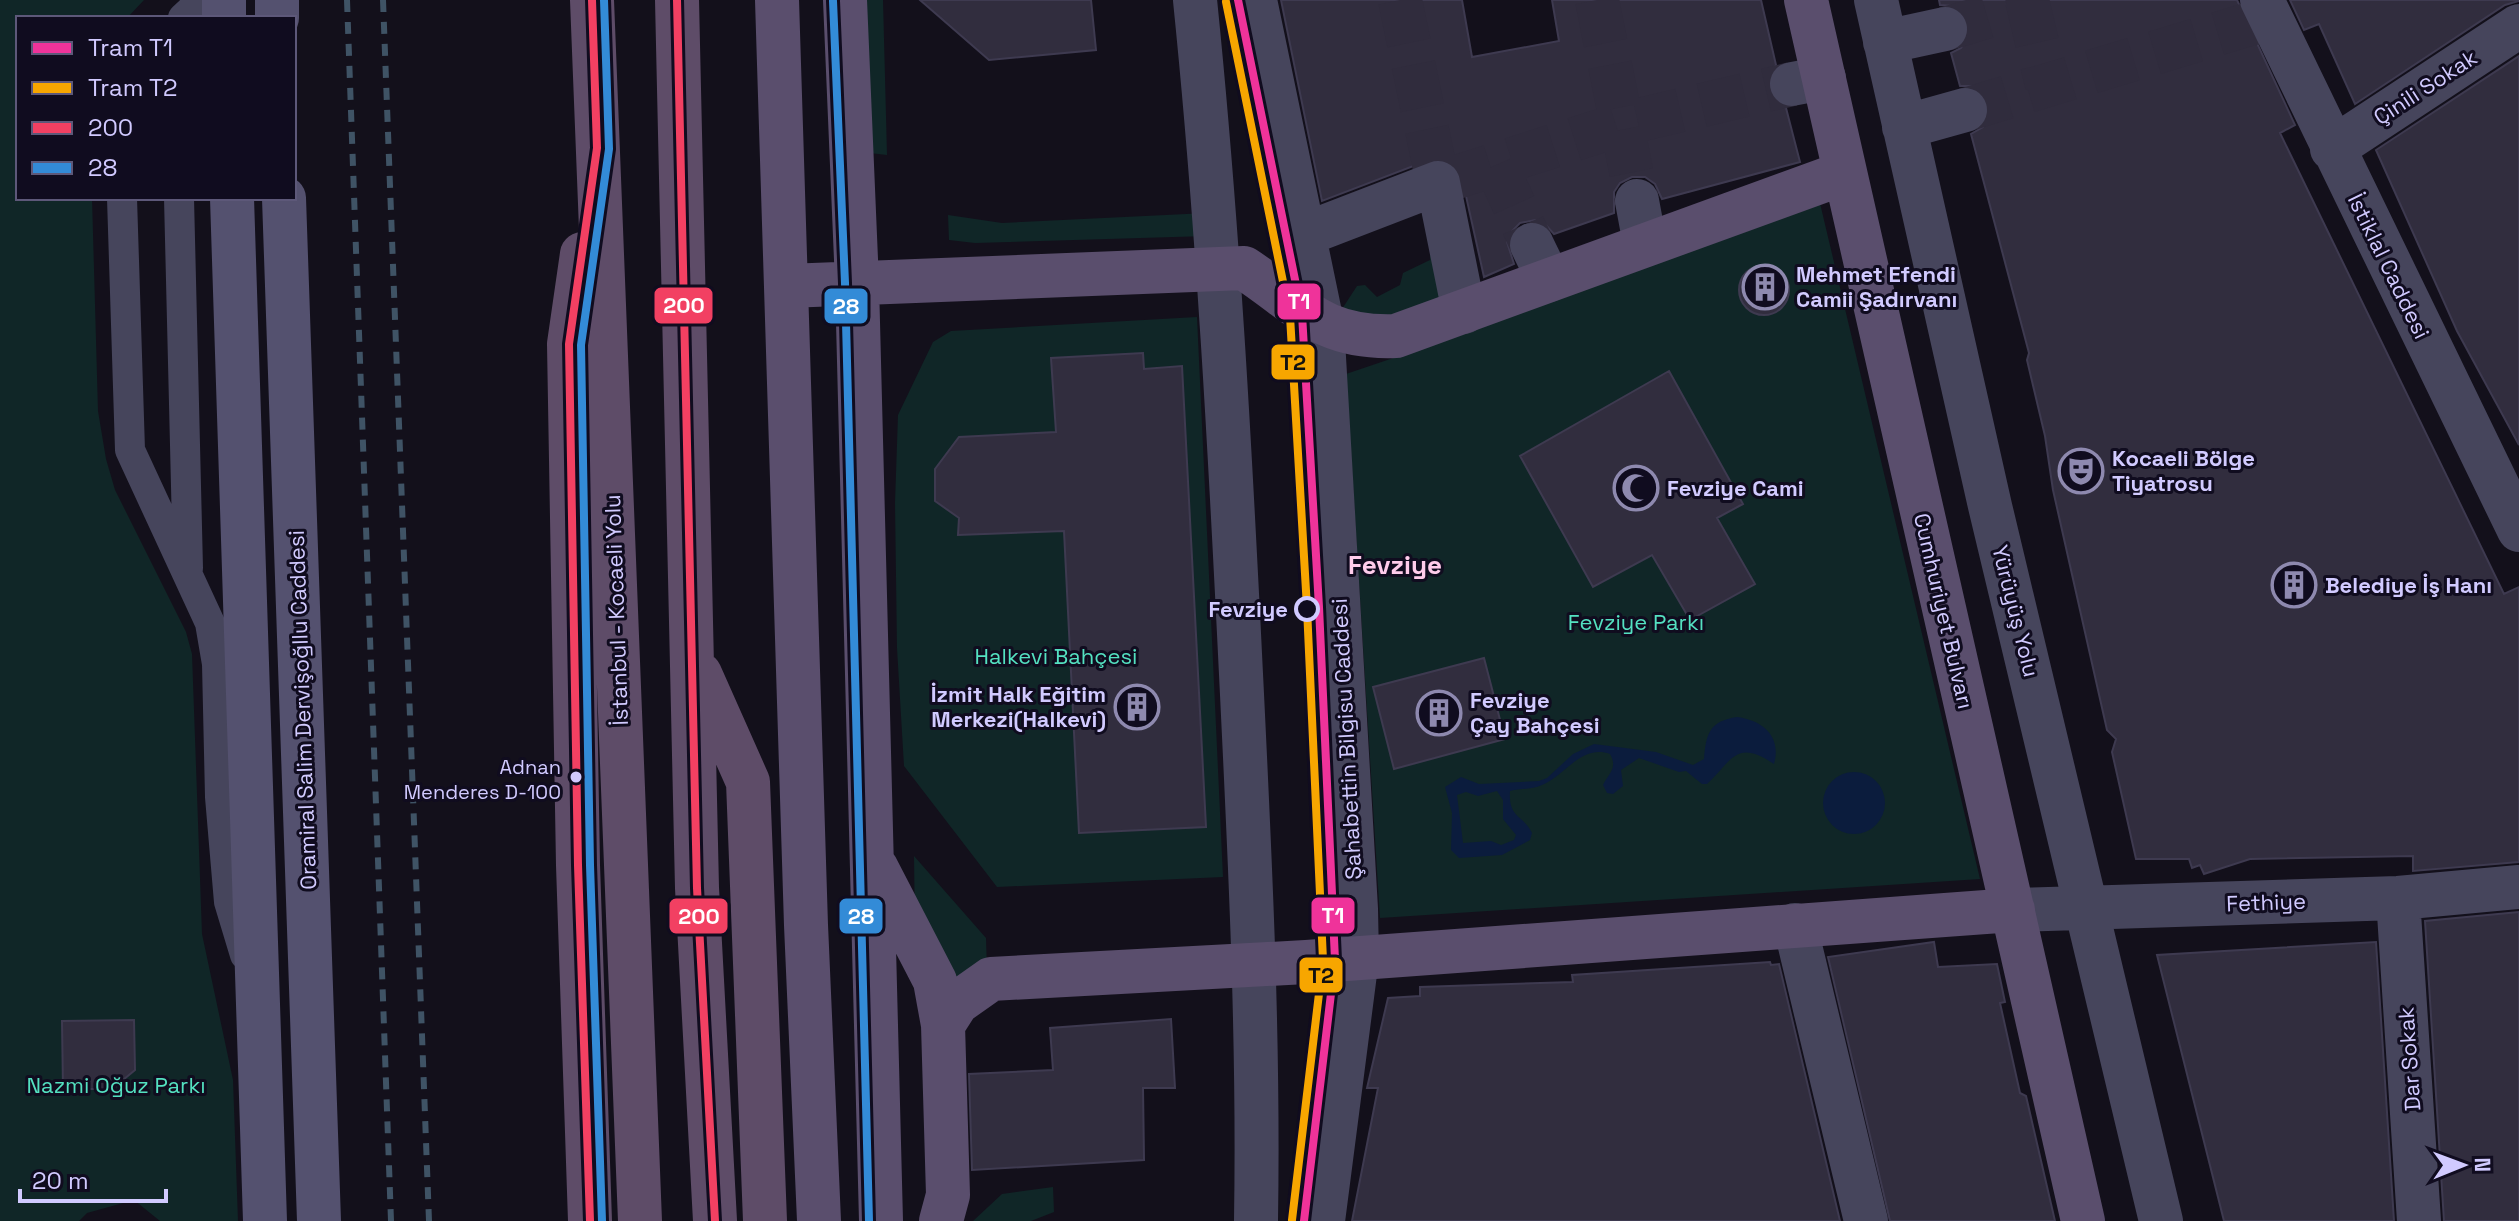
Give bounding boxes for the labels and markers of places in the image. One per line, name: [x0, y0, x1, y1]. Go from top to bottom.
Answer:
place label: Mehmet Efendi Camii Şadırvanı: [1796, 260, 1957, 313]
building icon: Mehmet Efendi Camii Şadırvanı: [1741, 263, 1789, 311]
place label: Kocaeli Bölge Tiyatrosu: [2112, 444, 2255, 497]
theatre icon: Kocaeli Bölge Tiyatrosu: [2057, 447, 2105, 495]
mosque icon: Fevziye Cami: [1612, 464, 1660, 512]
place label: Fevziye Cami: [1667, 474, 1804, 502]
building icon: Belediye İş Hanı: [2270, 561, 2318, 609]
place label: Belediye İş Hanı: [2325, 571, 2492, 599]
place label: Fevziye: [1208, 595, 1288, 623]
marker: Fevziye: [1295, 597, 1319, 621]
place label: İzmit Halk Eğitim Merkezi(Halkevi): [931, 680, 1106, 733]
building icon: İzmit Halk Eğitim Merkezi(Halkevi): [1113, 683, 1161, 731]
place label: Fevziye Çay Bahçesi: [1470, 686, 1600, 739]
building icon: Fevziye Çay Bahçesi: [1415, 689, 1463, 737]
place label: Adnan Menderes D-100: [404, 754, 561, 805]
marker: Adnan Menderes D-100: [568, 769, 584, 785]

